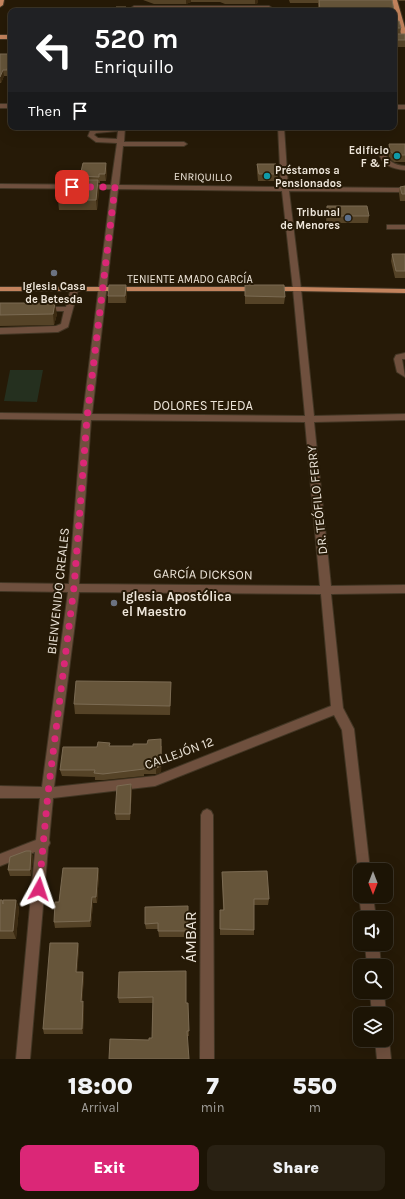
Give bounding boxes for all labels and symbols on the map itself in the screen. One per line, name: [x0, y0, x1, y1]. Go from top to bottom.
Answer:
place label: Edificio F & F: [349, 144, 389, 170]
marker: Edificio F & F: [392, 151, 402, 161]
place label: Préstamos a Pensionados: [275, 164, 342, 190]
pin: [55, 170, 89, 204]
street label: ENRIQUILLO: [174, 170, 232, 184]
marker: Préstamos a Pensionados: [262, 171, 272, 181]
place label: Tribunal de Menores: [280, 206, 340, 232]
marker: Tribunal de Menores: [343, 213, 353, 223]
marker: Iglesia Casa de Betesda: [49, 268, 59, 278]
street label: TENIENTE AMADO GARCÍA: [127, 271, 253, 286]
place label: Iglesia Casa de Betesda: [22, 280, 86, 306]
street label: DOLORES TEJEDA: [153, 398, 254, 413]
street label: DR. TEÓFILO FERRY: [303, 445, 330, 555]
street label: BIENVENIDO CREALES: [44, 527, 72, 655]
street label: GARCÍA DICKSON: [153, 564, 253, 582]
place label: Iglesia Apostólica el Maestro: [122, 589, 232, 619]
marker: Iglesia Apostólica el Maestro: [109, 598, 119, 608]
street label: CALLEJÓN 12: [142, 733, 216, 772]
north arrow: [353, 863, 393, 903]
position arrow: [18, 868, 60, 910]
street label: ÁMBAR: [181, 911, 200, 963]

